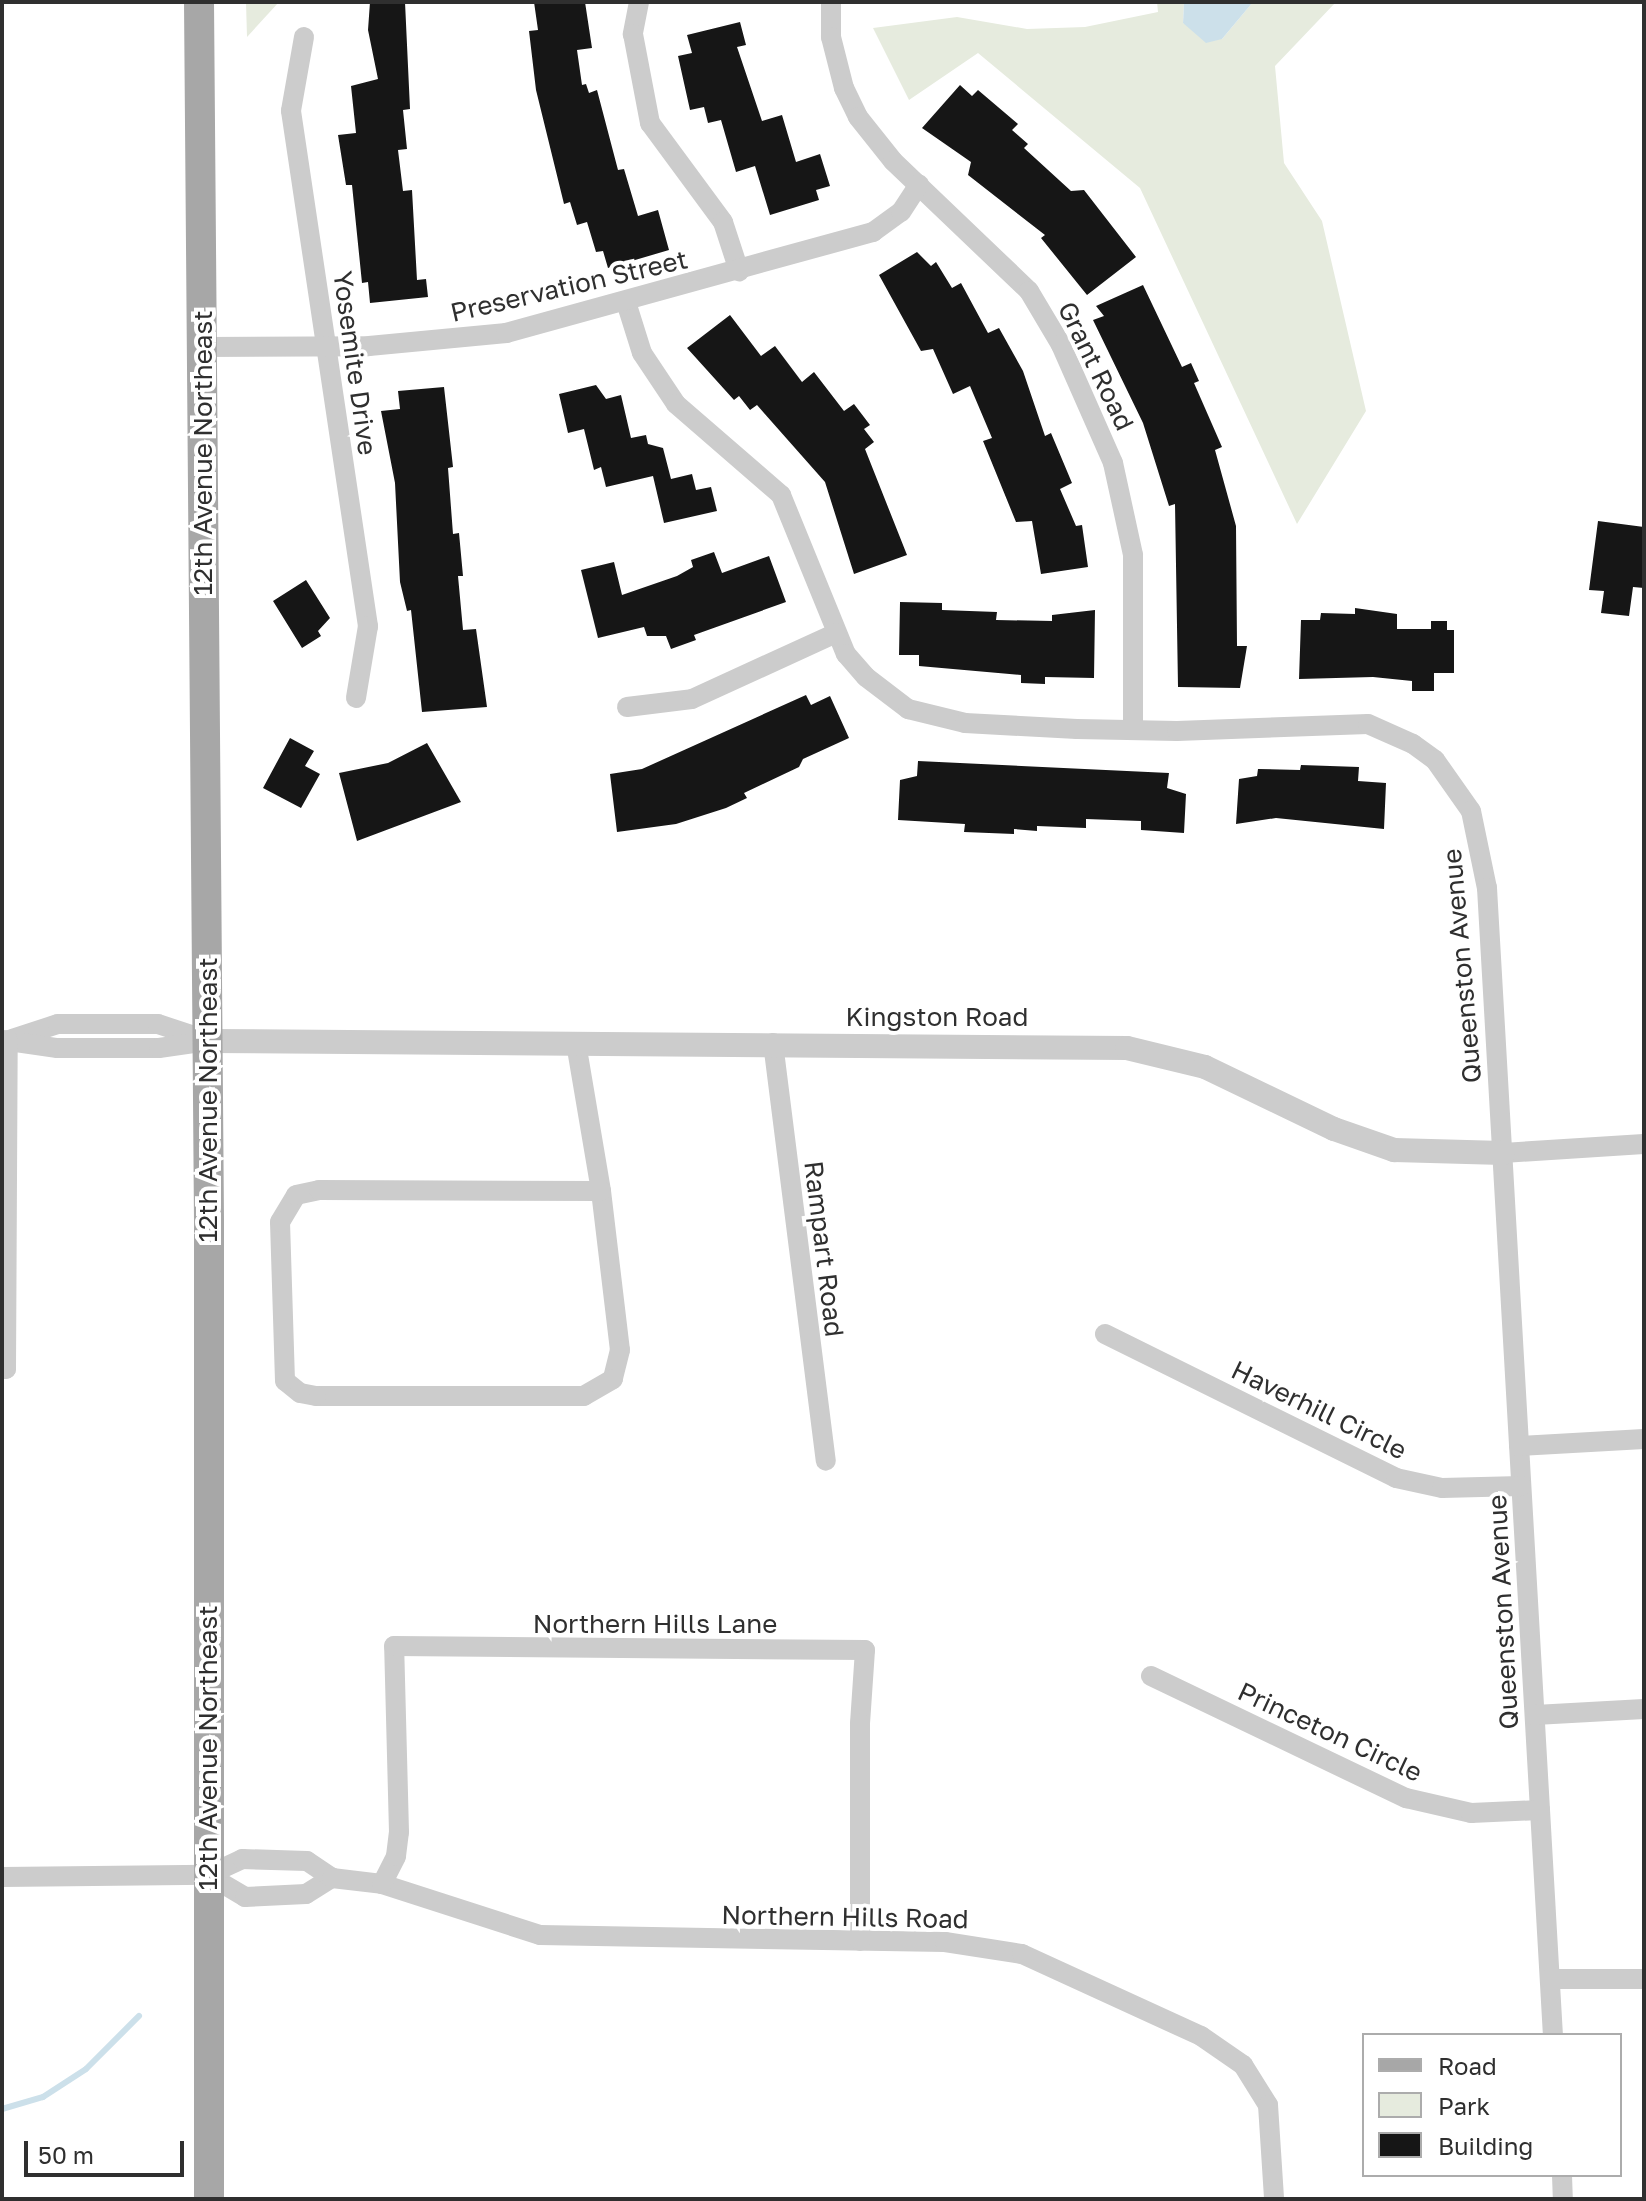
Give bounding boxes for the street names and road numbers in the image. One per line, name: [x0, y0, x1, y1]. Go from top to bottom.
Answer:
street label: Preservation Street: [447, 244, 691, 328]
street label: Yosemite Drive: [327, 269, 383, 457]
street label: Grant Road: [1051, 297, 1141, 435]
street label: 12th Avenue Northeast: [187, 310, 219, 596]
street label: Queenston Avenue: [1436, 848, 1488, 1084]
street label: 12th Avenue Northeast: [192, 957, 224, 1243]
street label: Kingston Road: [846, 1001, 1028, 1033]
street label: Rampart Road: [798, 1159, 850, 1339]
street label: Haverhill Circle: [1226, 1354, 1412, 1466]
street label: Queenston Avenue: [1481, 1494, 1525, 1730]
street label: 12th Avenue Northeast: [192, 1605, 224, 1891]
street label: Northern Hills Lane: [533, 1608, 777, 1640]
street label: Princeton Circle: [1233, 1676, 1427, 1788]
street label: Northern Hills Road: [721, 1899, 969, 1935]

